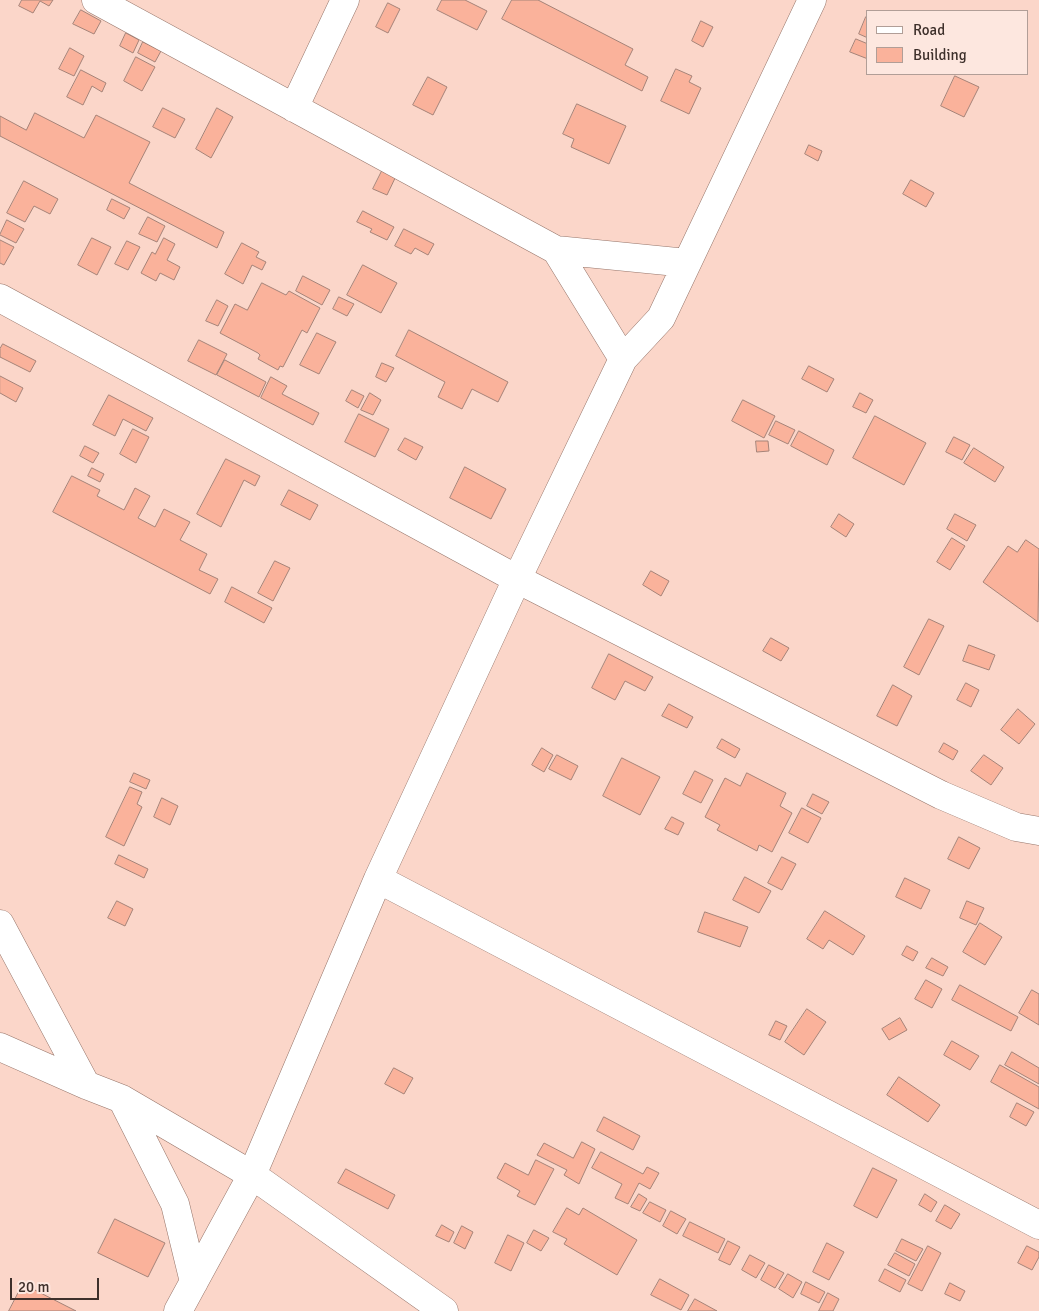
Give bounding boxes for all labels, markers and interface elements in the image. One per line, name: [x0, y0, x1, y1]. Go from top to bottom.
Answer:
legend: [866, 10, 1029, 75]
text: Road: [913, 21, 945, 39]
text: Building: [913, 46, 967, 64]
scale bar: [12, 1268, 101, 1300]
text: 20 m: [18, 1278, 49, 1296]

